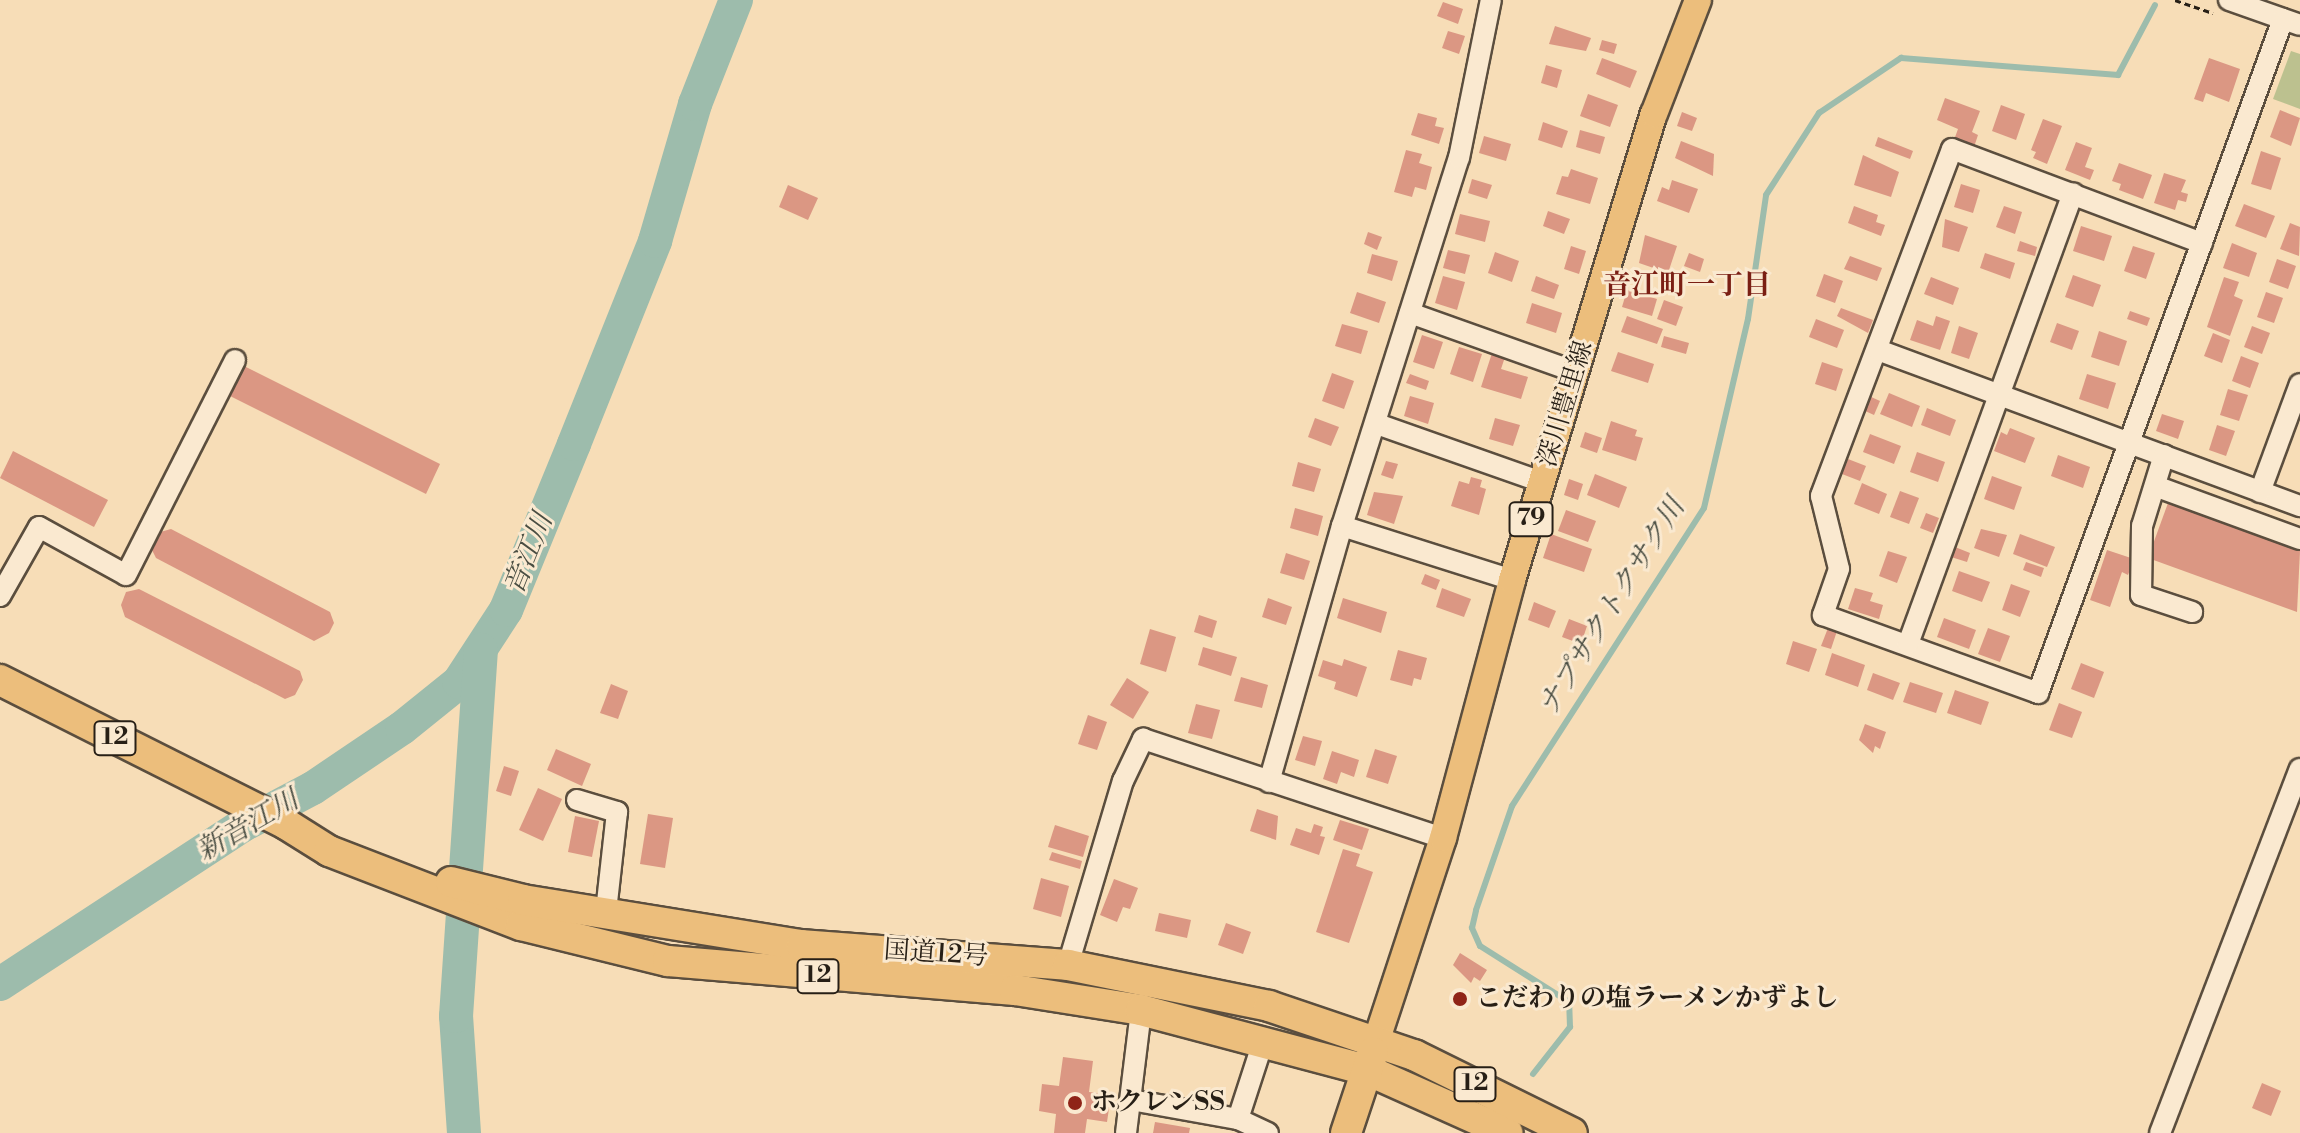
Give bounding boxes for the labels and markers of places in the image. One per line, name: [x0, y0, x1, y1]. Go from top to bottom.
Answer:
place label: こだわりの塩ラーメンかずよし: [1476, 983, 1840, 1015]
marker: こだわりの塩ラーメンかずよし: [1451, 990, 1469, 1008]
place label: ホクレンSS: [1091, 1087, 1225, 1119]
marker: ホクレンSS: [1066, 1094, 1084, 1112]

